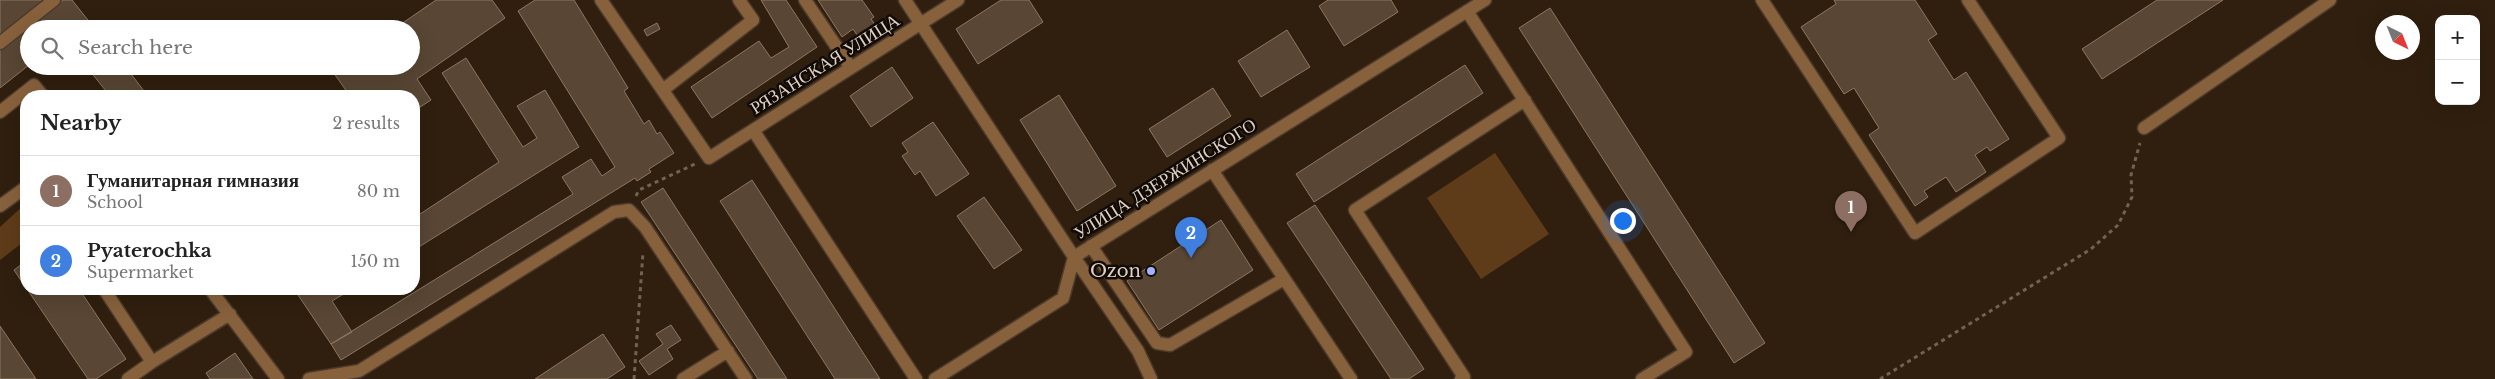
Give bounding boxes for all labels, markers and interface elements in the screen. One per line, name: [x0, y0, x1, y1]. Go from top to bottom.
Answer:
street label: РЯЗАНСКАЯ УЛИЦА: [746, 9, 904, 119]
north arrow: [2375, 15, 2420, 60]
map controls: [2435, 15, 2480, 105]
button: +: [2435, 15, 2480, 60]
search box: [20, 20, 420, 75]
icon: search: [38, 34, 66, 62]
text: Search here: [78, 36, 193, 59]
button: −: [2435, 60, 2480, 105]
text: Nearby: [40, 110, 121, 136]
text: 2 results: [332, 113, 400, 133]
street label: УЛИЦА ДЗЕРЖИНСКОГО: [1070, 114, 1260, 244]
text: Гуманитарная гимназия: [87, 169, 299, 192]
text: 1: [53, 181, 59, 201]
text: 80 m: [357, 181, 400, 201]
pin: 1: [1835, 191, 1867, 232]
text: School: [87, 192, 143, 212]
your location: [1610, 208, 1636, 234]
pin: 2: [1175, 217, 1207, 258]
text: Pyaterochka: [87, 239, 212, 262]
text: 2: [51, 251, 61, 271]
text: 150 m: [351, 251, 400, 271]
place label: Ozon: [1090, 260, 1141, 282]
text: Supermarket: [87, 262, 194, 282]
marker: Ozon: [1145, 265, 1157, 277]

